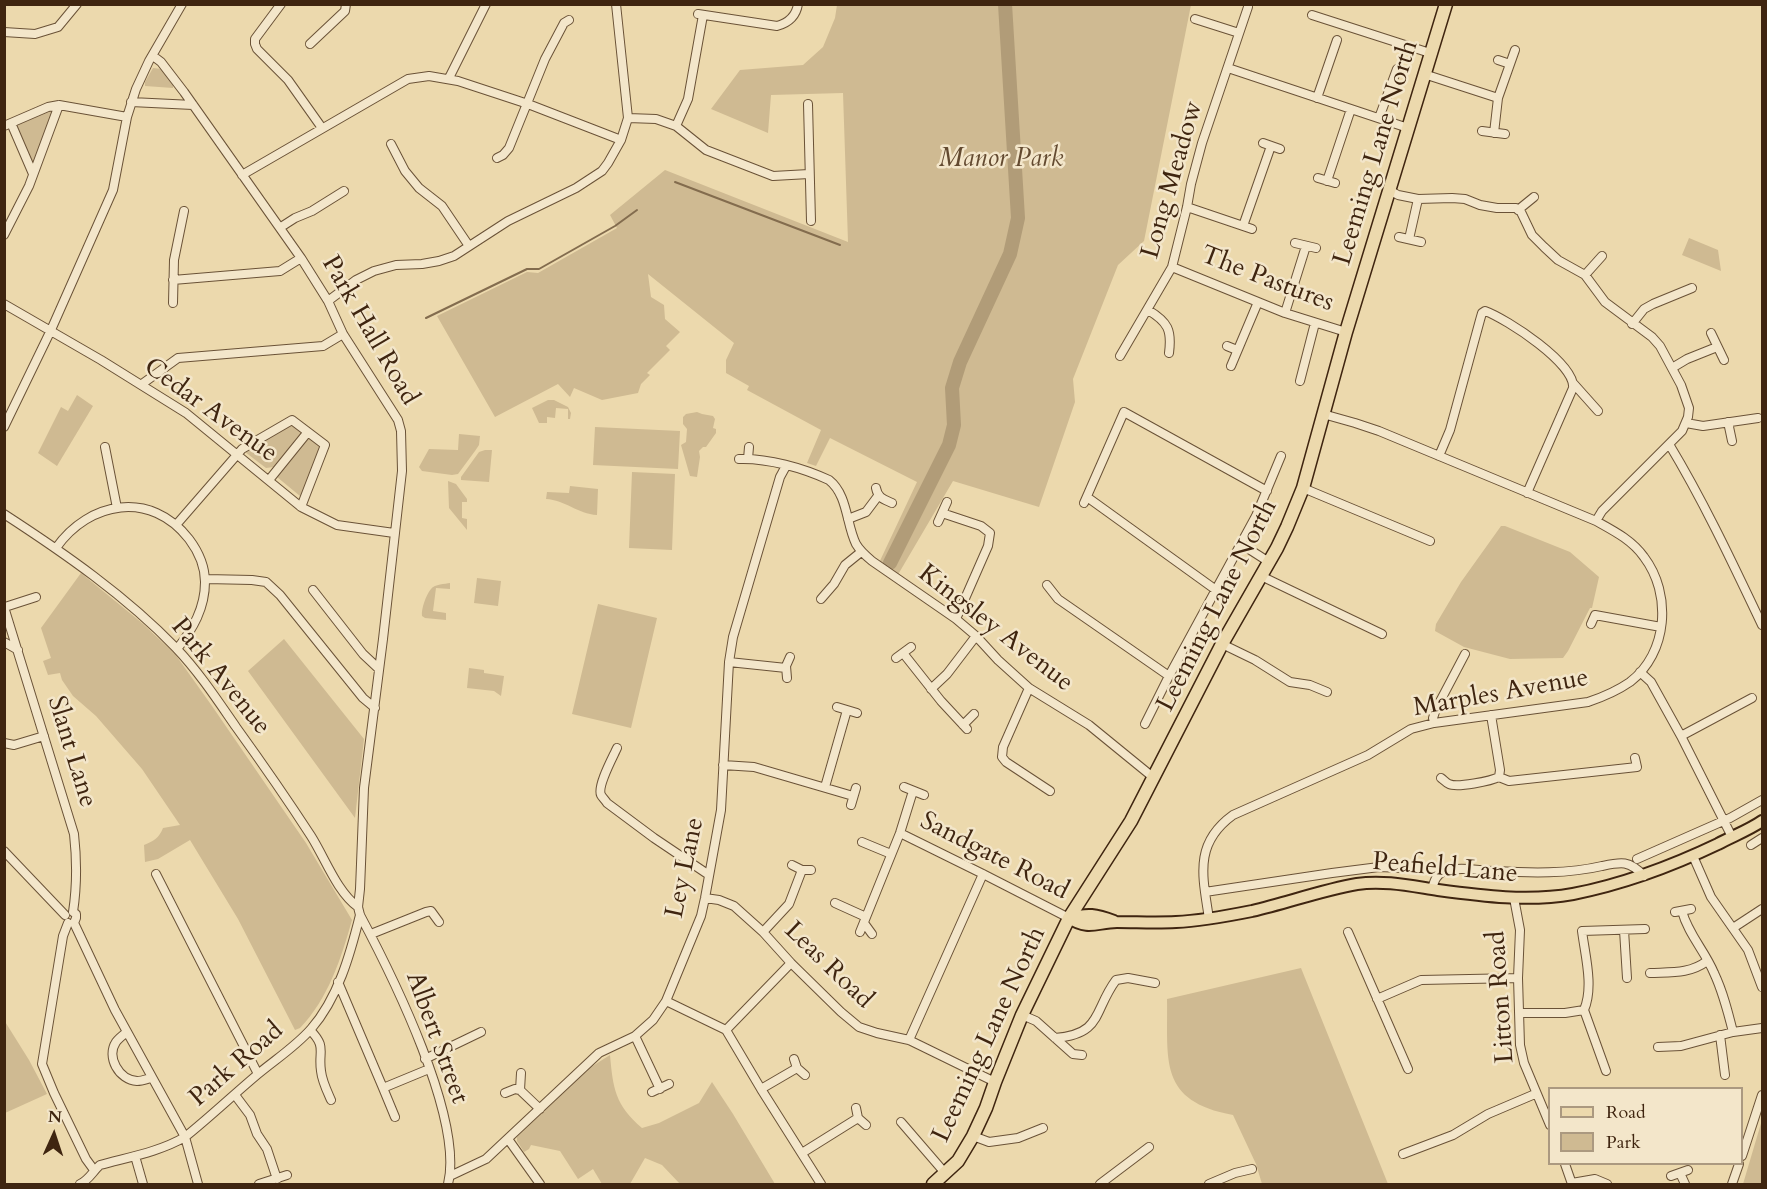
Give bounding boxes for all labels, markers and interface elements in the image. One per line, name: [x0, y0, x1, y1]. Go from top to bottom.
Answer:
street label: Leeming Lane North: [1328, 37, 1426, 269]
street label: Long Meadow: [1136, 98, 1210, 262]
park label: Manor Park: [939, 144, 1063, 176]
street label: The Pastures: [1196, 240, 1338, 320]
street label: Park Hall Road: [314, 251, 424, 411]
street label: Cedar Avenue: [137, 352, 283, 470]
street label: Leeming Lane North: [1151, 495, 1285, 717]
street label: Kingsley Avenue: [911, 559, 1079, 699]
street label: Park Avenue: [163, 612, 277, 742]
street label: Marples Avenue: [1411, 663, 1591, 725]
street label: Slant Lane: [39, 693, 103, 811]
street label: Sandgate Road: [914, 806, 1074, 908]
street label: Ley Lane: [660, 815, 712, 921]
street label: Peafield Lane: [1371, 847, 1519, 891]
street label: Leas Road: [777, 916, 879, 1016]
street label: Leeming Lane North: [926, 923, 1054, 1147]
street label: Litton Road: [1482, 930, 1522, 1064]
street label: Albert Street: [398, 968, 474, 1108]
street label: Park Road: [184, 1016, 290, 1114]
legend: [1548, 1087, 1743, 1165]
text: Road: [1606, 1100, 1646, 1125]
north arrow: [24, 1105, 84, 1165]
text: N: [47, 1106, 62, 1128]
text: Park: [1606, 1130, 1641, 1155]

